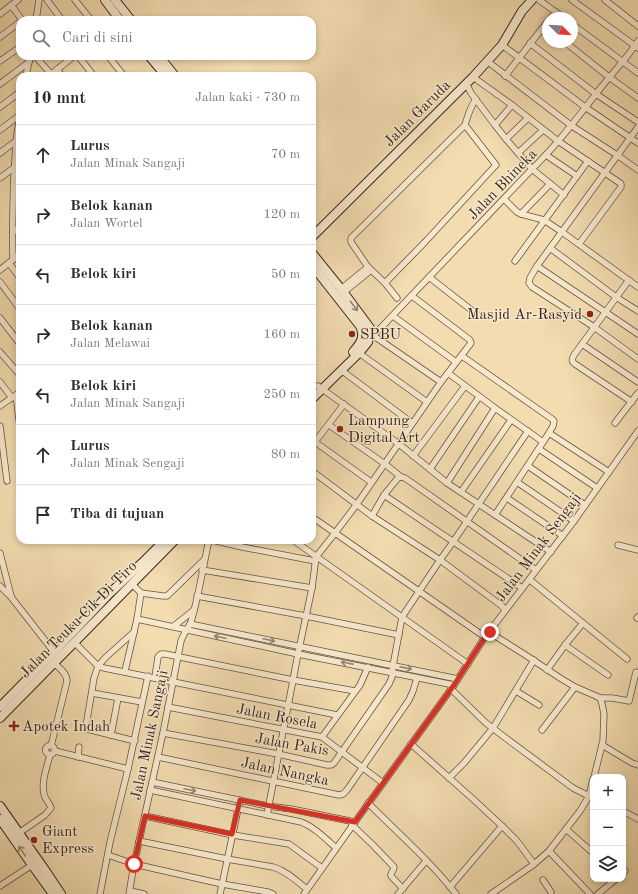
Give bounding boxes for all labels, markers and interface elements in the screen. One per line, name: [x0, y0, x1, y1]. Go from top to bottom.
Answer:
north arrow: [542, 12, 578, 48]
search box: [16, 16, 316, 60]
icon: search: [30, 27, 52, 49]
text: Cari di sini: [62, 31, 133, 46]
street label: Jalan Garuda: [382, 78, 454, 150]
text: 10 mnt: [32, 90, 86, 107]
text: Jalan kaki · 730 m: [195, 91, 300, 104]
text: Lurus: [70, 139, 110, 154]
icon: ahead: [32, 144, 54, 166]
street label: Jalan Bhineka: [466, 146, 541, 223]
text: 70 m: [271, 148, 300, 161]
text: Jalan Minak Sangaji: [70, 157, 185, 170]
text: Belok kanan: [70, 199, 153, 214]
icon: right: [32, 204, 54, 226]
text: 120 m: [263, 208, 300, 221]
text: Jalan Wortel: [70, 217, 143, 230]
icon: left: [32, 264, 54, 286]
text: Belok kiri: [70, 267, 136, 282]
text: 50 m: [271, 268, 300, 281]
one-way arrow: [349, 300, 358, 311]
place label: Masjid Ar-Rasyid: [467, 308, 582, 323]
marker: Masjid Ar-Rasyid: [585, 309, 595, 319]
text: Belok kanan: [70, 319, 153, 334]
icon: right: [32, 324, 54, 346]
text: 160 m: [263, 328, 300, 341]
place label: SPBU: [360, 328, 402, 343]
marker: SPBU: [347, 329, 357, 339]
text: Jalan Melawai: [70, 337, 150, 350]
text: Belok kiri: [70, 379, 136, 394]
icon: left: [32, 384, 54, 406]
text: 250 m: [263, 388, 300, 401]
text: Jalan Minak Sangaji: [70, 397, 185, 410]
place label: Lampung Digital Art: [348, 414, 420, 446]
marker: Lampung Digital Art: [335, 424, 345, 434]
text: Lurus: [70, 439, 110, 454]
icon: ahead: [32, 444, 54, 466]
text: 80 m: [271, 448, 300, 461]
text: Jalan Minak Sengaji: [70, 457, 184, 470]
street label: Jalan Minak Sengaji: [493, 491, 585, 605]
icon: arrive: [32, 504, 54, 526]
text: Tiba di tujuan: [70, 507, 164, 522]
street label: Jalan Teuku Cik Di Tiro: [18, 559, 140, 681]
route end: [481, 623, 499, 641]
one-way arrow: [214, 632, 227, 640]
one-way arrow: [263, 637, 276, 645]
one-way arrow: [341, 659, 354, 667]
one-way arrow: [399, 665, 412, 673]
street label: Jalan Minak Sangaji: [129, 669, 172, 802]
street label: Jalan Rosela: [235, 702, 319, 733]
place label: Apotek Indah: [22, 720, 110, 735]
marker: Apotek Indah: [9, 721, 19, 731]
street label: Jalan Pakis: [254, 732, 330, 759]
street label: Jalan Nangka: [239, 756, 331, 789]
map controls: [590, 774, 626, 882]
button: +: [590, 774, 626, 810]
one-way arrow: [184, 786, 197, 794]
button: −: [590, 810, 626, 846]
place label: Giant Express: [42, 825, 94, 857]
marker: Giant Express: [29, 835, 39, 845]
one-way arrow: [18, 846, 26, 857]
button: layers: [590, 846, 626, 882]
route start: [125, 855, 143, 873]

